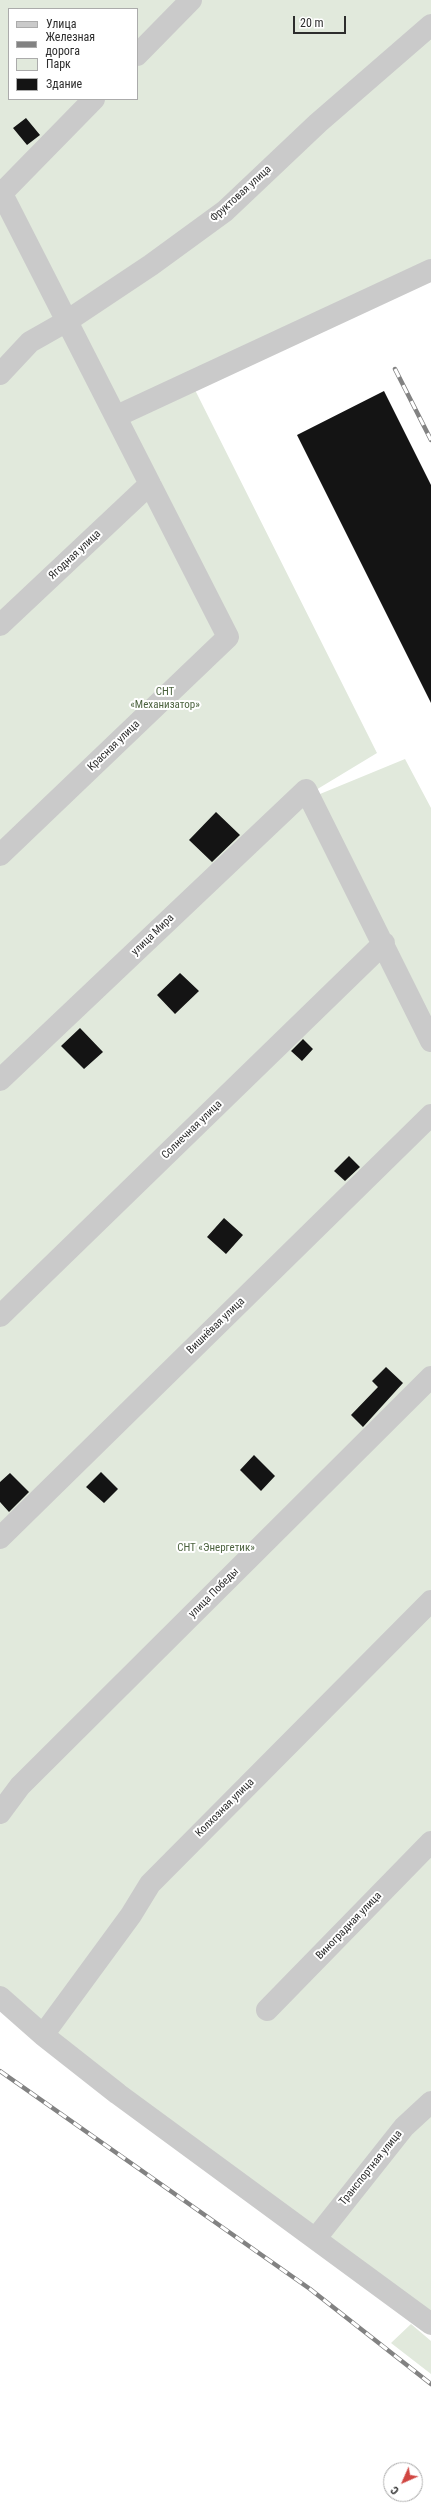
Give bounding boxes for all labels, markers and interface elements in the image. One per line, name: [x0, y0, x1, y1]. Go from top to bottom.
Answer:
legend: [8, 8, 138, 100]
scale bar: [295, 8, 348, 34]
text: 20 m: [300, 16, 324, 30]
text: Улица: [46, 17, 76, 31]
text: Железная дорога: [45, 30, 95, 58]
text: Парк: [46, 57, 71, 71]
text: Здание: [46, 77, 82, 91]
street label: Фруктовая улица: [208, 163, 274, 225]
street label: Ягодная улица: [46, 527, 104, 583]
park label: СНТ «Механизатор»: [130, 685, 200, 711]
street label: Красная улица: [85, 718, 143, 774]
street label: улица Мира: [129, 912, 177, 958]
street label: Солнечная улица: [159, 1098, 225, 1162]
street label: Вишнёвая улица: [184, 1295, 248, 1357]
park label: СНТ «Энергетик»: [177, 1541, 255, 1555]
street label: улица Победы: [186, 1565, 242, 1621]
street label: Колхозная улица: [193, 1776, 257, 1840]
street label: Виноградная улица: [313, 1890, 385, 1962]
street label: Транспортная улица: [337, 2128, 405, 2208]
north arrow: [383, 2462, 423, 2502]
text: С: [388, 2483, 402, 2497]

